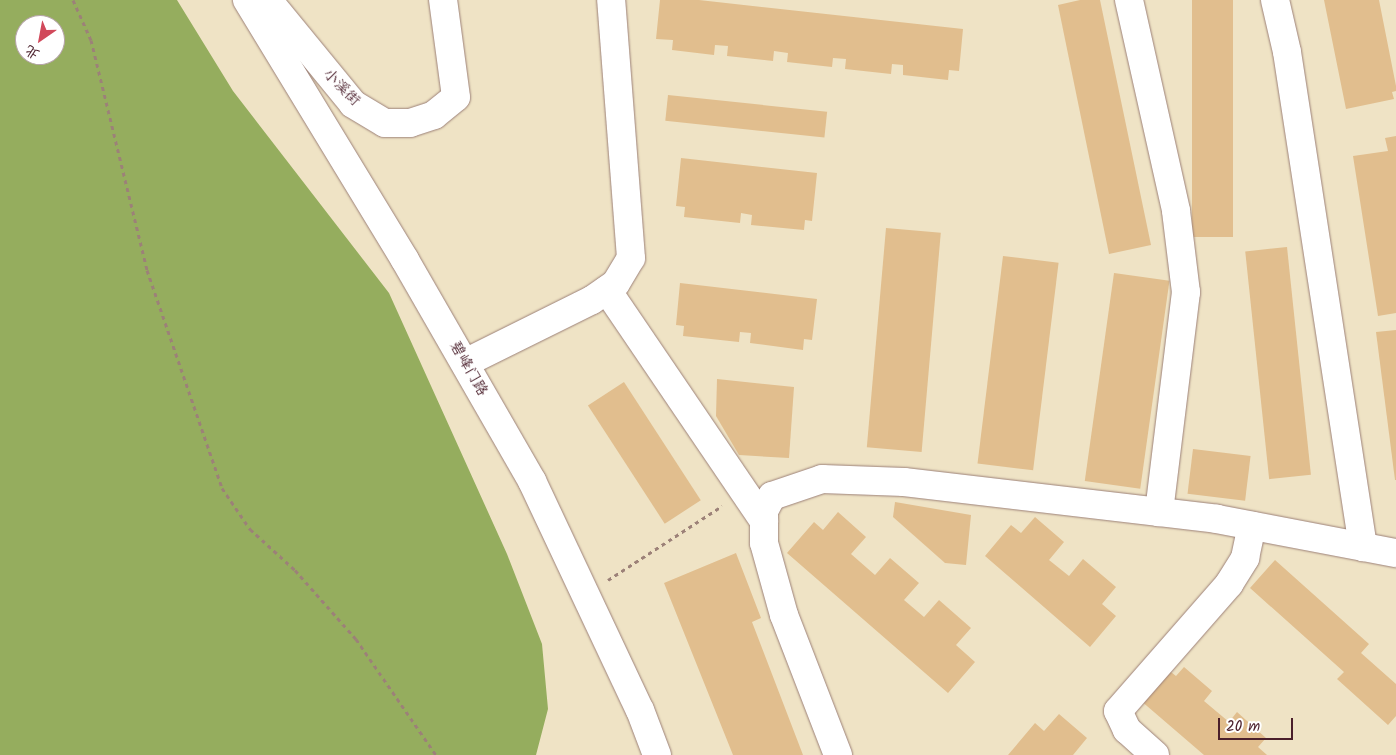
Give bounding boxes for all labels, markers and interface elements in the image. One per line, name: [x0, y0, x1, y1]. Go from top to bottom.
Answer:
north arrow: [15, 15, 65, 65]
text: 北: [21, 39, 44, 65]
street label: 小溪街: [319, 66, 363, 110]
street label: 碧峰门路: [445, 339, 491, 399]
scale bar: [1221, 708, 1296, 740]
text: 20 m: [1226, 715, 1260, 739]

